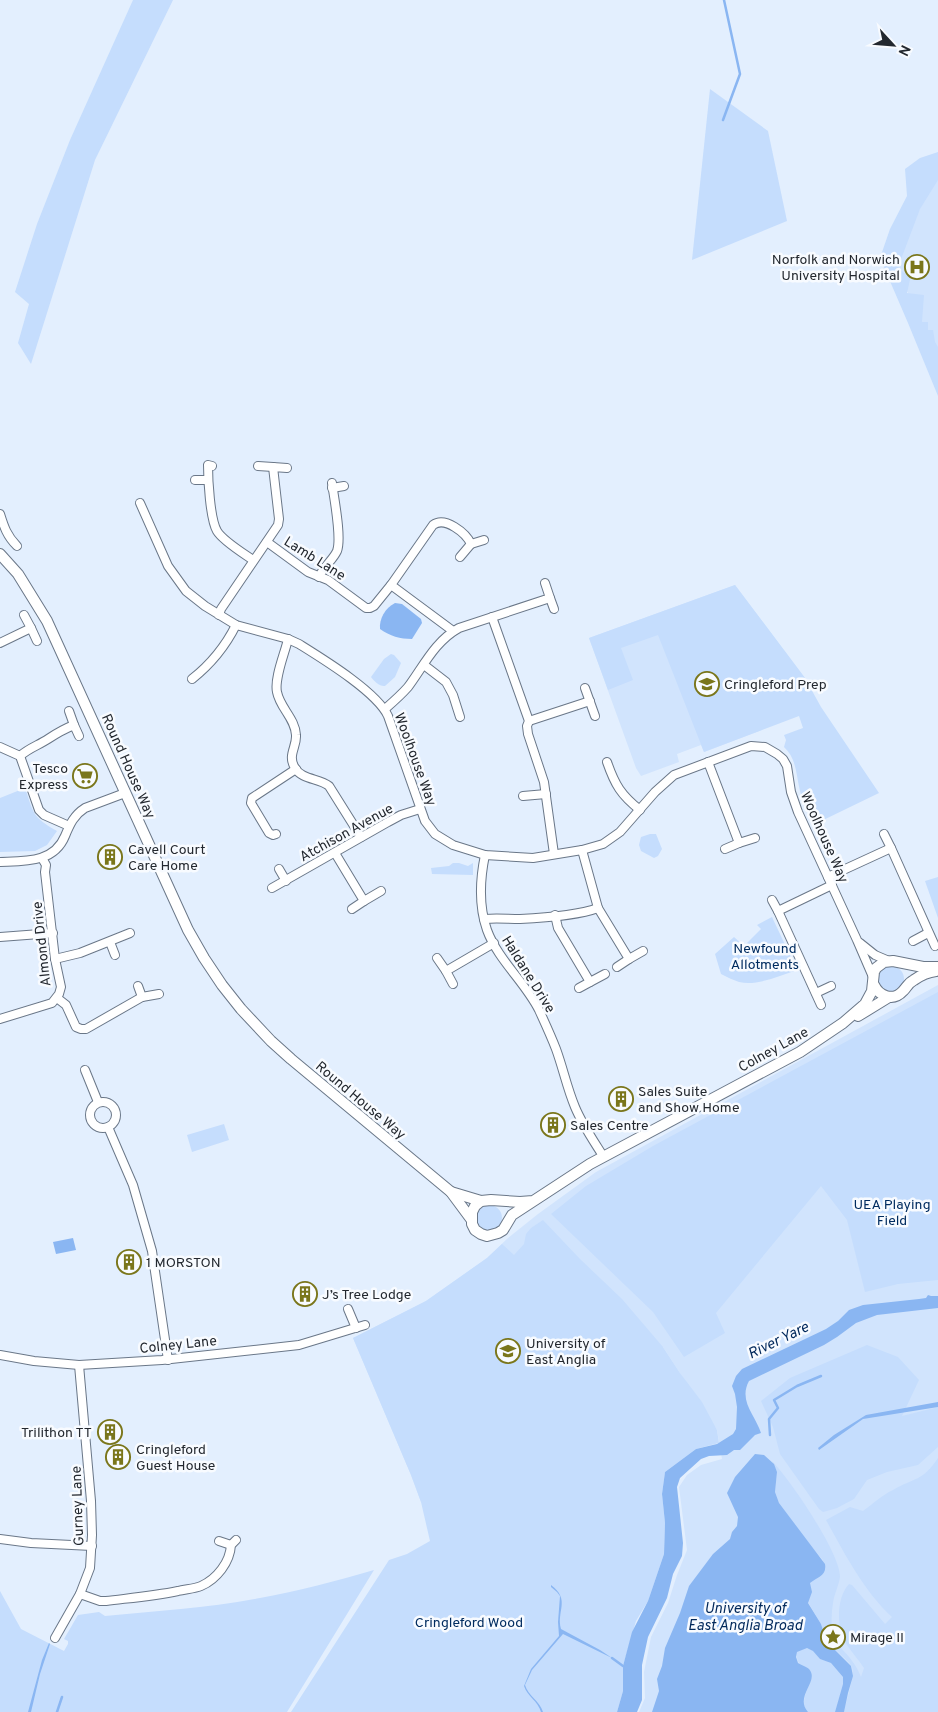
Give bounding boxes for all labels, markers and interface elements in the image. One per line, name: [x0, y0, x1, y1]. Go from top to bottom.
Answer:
north arrow: [868, 20, 918, 70]
text: N: [893, 42, 913, 58]
place label: Norfolk and Norwich University Hospital: [772, 252, 900, 285]
hospital icon: Norfolk and Norwich University Hospital: [904, 254, 930, 280]
street label: Lamb Lane: [280, 534, 348, 585]
school or university icon: Cringleford Prep: [694, 671, 720, 697]
place label: Cringleford Prep: [724, 677, 827, 694]
street label: Woolhouse Way: [390, 711, 439, 808]
street label: Round House Way: [97, 712, 158, 822]
place label: Tesco Express: [19, 761, 68, 794]
supermarket icon: Tesco Express: [72, 763, 98, 789]
street label: Woolhouse Way: [796, 789, 851, 886]
street label: Atchison Avenue: [297, 801, 397, 866]
place label: Cavell Court Care Home: [128, 842, 206, 875]
building icon: Cavell Court Care Home: [97, 844, 123, 870]
street label: Almond Drive: [30, 900, 55, 987]
street label: Haldane Drive: [497, 933, 558, 1017]
park label: Newfound Allotments: [731, 941, 799, 974]
street label: Colney Lane: [736, 1024, 812, 1077]
street label: Round House Way: [311, 1058, 409, 1144]
place label: Sales Suite and Show Home: [638, 1084, 739, 1117]
building icon: Sales Suite and Show Home: [608, 1086, 634, 1112]
building icon: Sales Centre: [540, 1112, 566, 1138]
place label: Sales Centre: [570, 1118, 649, 1135]
park label: UEA Playing Field: [853, 1197, 931, 1230]
building icon: 1 MORSTON: [116, 1249, 142, 1275]
place label: 1 MORSTON: [146, 1255, 221, 1272]
building icon: J’s Tree Lodge: [292, 1281, 318, 1307]
place label: J’s Tree Lodge: [322, 1287, 411, 1304]
water label: River Yare: [745, 1318, 813, 1364]
street label: Colney Lane: [139, 1333, 218, 1358]
place label: University of East Anglia: [526, 1336, 606, 1369]
school or university icon: University of East Anglia: [495, 1338, 521, 1364]
building icon: Trilithon TT: [97, 1419, 123, 1445]
place label: Trilithon TT: [21, 1425, 92, 1442]
place label: Cringleford Guest House: [136, 1442, 215, 1475]
building icon: Cringleford Guest House: [105, 1444, 131, 1470]
street label: Gurney Lane: [69, 1466, 88, 1546]
water label: University of East Anglia Broad: [688, 1600, 803, 1636]
park label: Cringleford Wood: [415, 1615, 523, 1632]
place icon: Mirage II: [820, 1624, 846, 1650]
place label: Mirage II: [850, 1630, 904, 1647]

